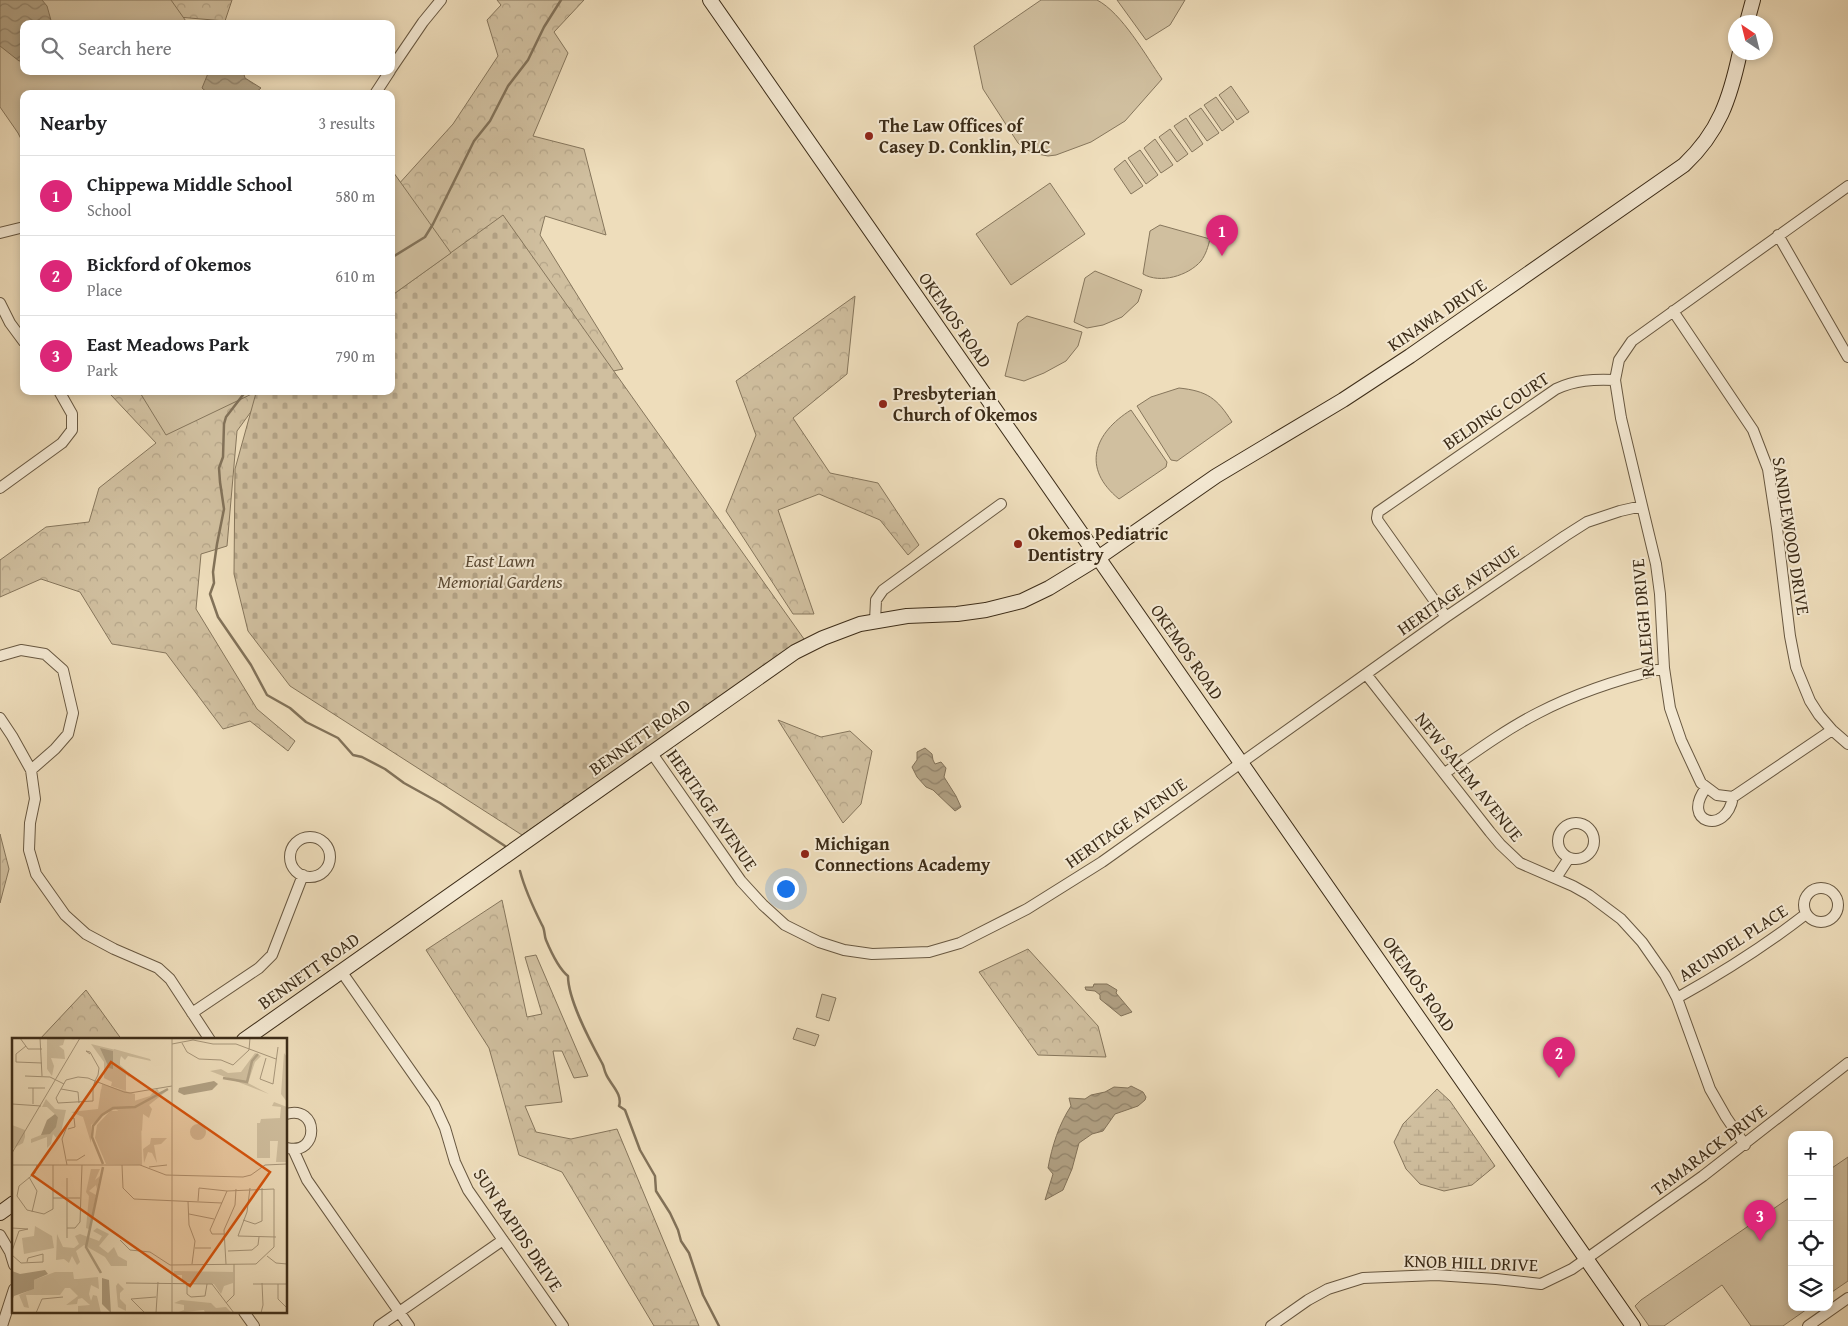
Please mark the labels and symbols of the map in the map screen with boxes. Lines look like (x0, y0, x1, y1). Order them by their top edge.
north arrow (1728, 15, 1773, 60)
place label: The Law Offices of Casey D. Conklin, PLC (879, 112, 1050, 160)
marker: The Law Offices of Casey D. Conklin, PLC (863, 130, 875, 142)
pin: 1 (1206, 215, 1238, 256)
street label: OKEMOS ROAD (912, 266, 999, 373)
street label: KINAWA DRIVE (1382, 271, 1492, 358)
street label: BELDING COURT (1437, 365, 1554, 456)
place label: Presbyterian Church of Okemos (893, 380, 1038, 428)
marker: Presbyterian Church of Okemos (877, 398, 889, 410)
street label: SANDLEWOOD DRIVE (1766, 455, 1817, 617)
place label: Okemos Pediatric Dentistry (1028, 520, 1168, 568)
street label: HERITAGE AVENUE (1391, 537, 1524, 642)
marker: Okemos Pediatric Dentistry (1012, 538, 1024, 550)
park label: East Lawn Memorial Gardens (437, 547, 563, 595)
street label: RALEIGH DRIVE (1624, 558, 1661, 678)
street label: OKEMOS ROAD (1144, 598, 1231, 705)
street label: BENNETT ROAD (583, 691, 696, 782)
street label: NEW SALEM AVENUE (1409, 706, 1530, 847)
street label: HERITAGE AVENUE (660, 743, 765, 876)
street label: HERITAGE AVENUE (1059, 770, 1192, 875)
place label: Michigan Connections Academy (815, 830, 991, 878)
marker: Michigan Connections Academy (799, 848, 811, 860)
your location (773, 876, 799, 902)
street label: ARUNDEL PLACE (1673, 897, 1793, 988)
street label: BENNETT ROAD (252, 925, 365, 1016)
street label: OKEMOS ROAD (1376, 930, 1463, 1037)
pin: 2 (1543, 1037, 1575, 1078)
inset map (12, 1038, 288, 1314)
street label: TAMARACK DRIVE (1645, 1097, 1772, 1202)
street label: SUN RAPIDS DRIVE (467, 1162, 570, 1297)
pin: 3 (1744, 1200, 1776, 1241)
street label: KNOB HILL DRIVE (1403, 1247, 1539, 1278)

